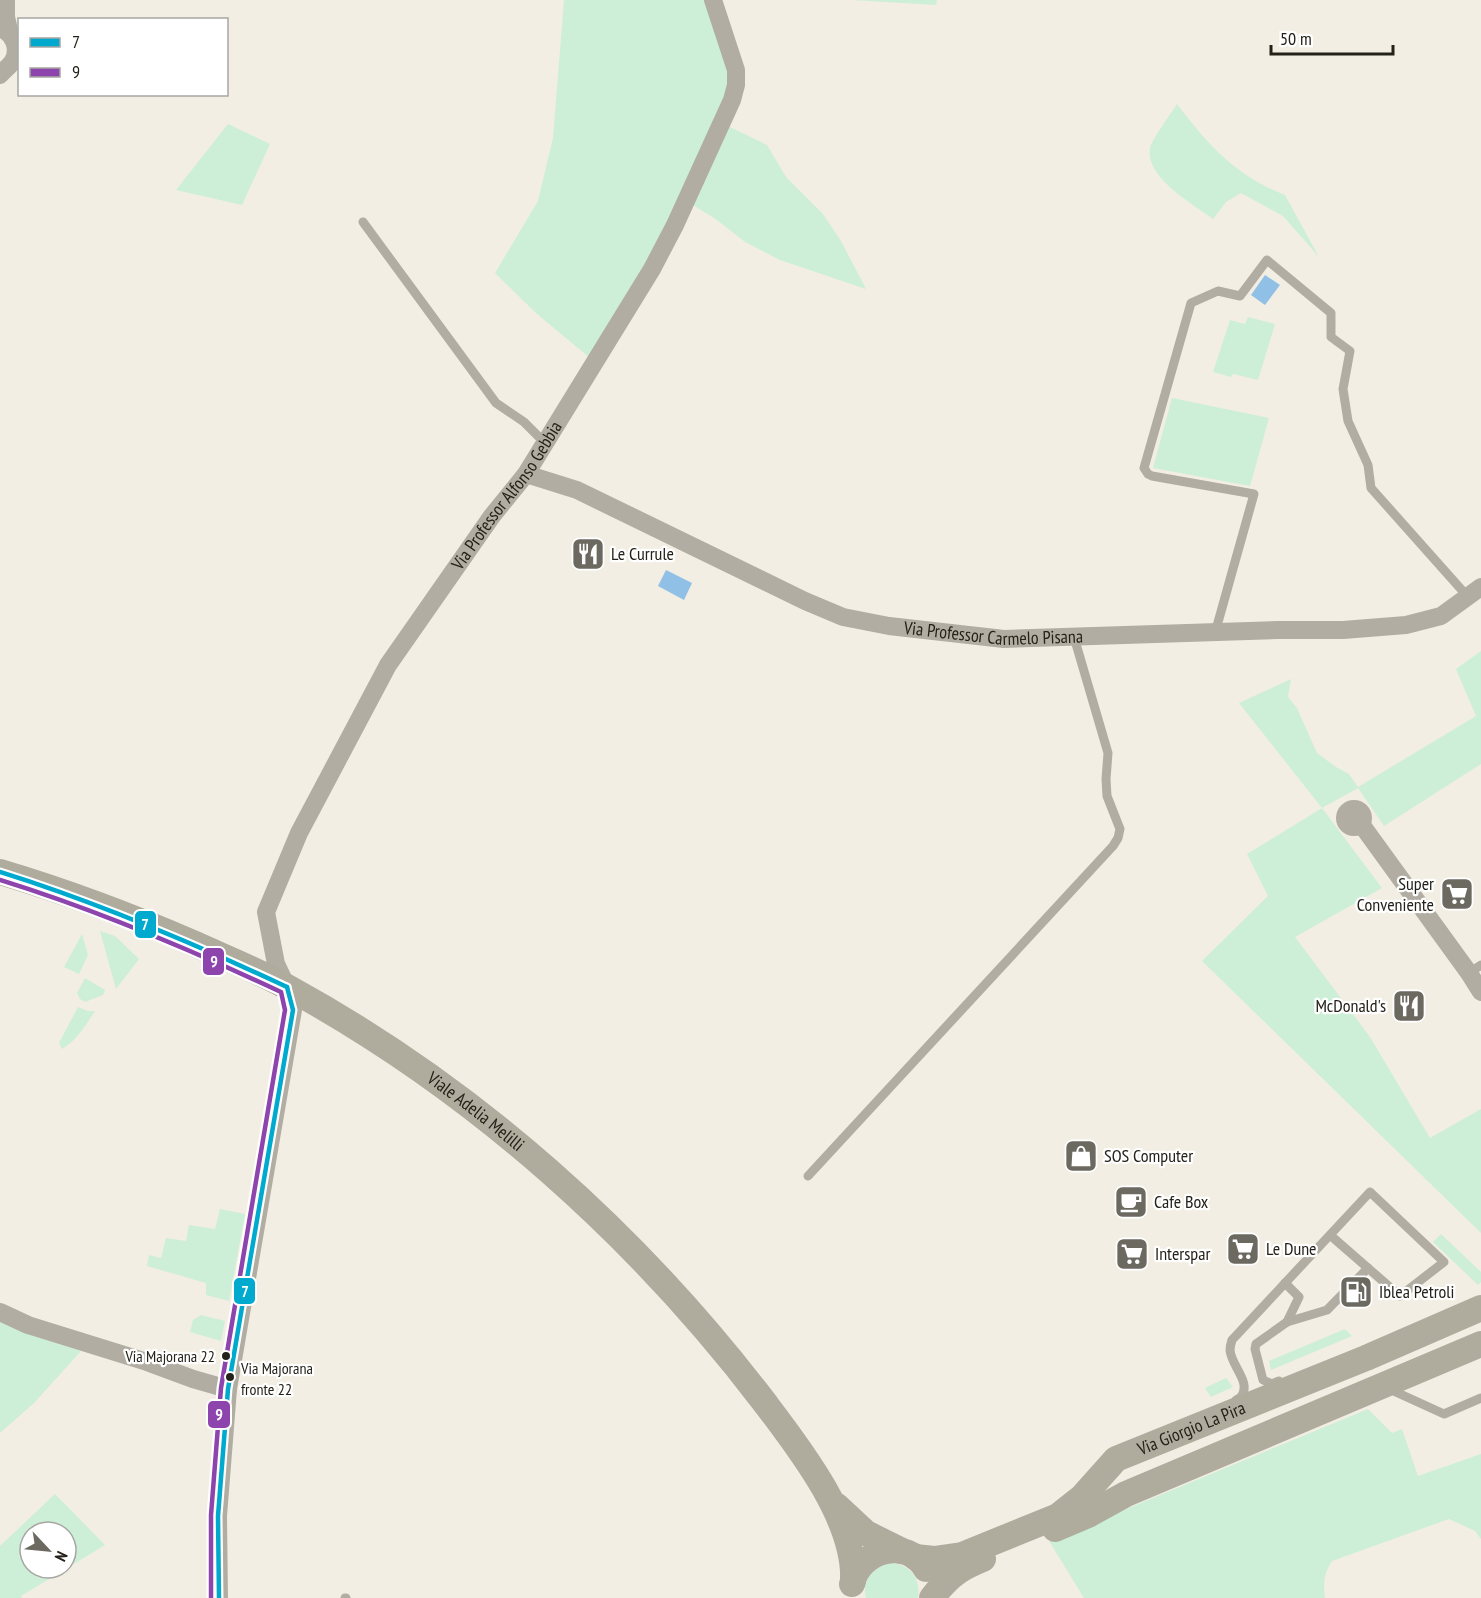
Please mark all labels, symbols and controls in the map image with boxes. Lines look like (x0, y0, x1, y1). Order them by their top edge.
legend (18, 18, 228, 96)
scale bar (1271, 18, 1392, 56)
text: 50 m (1280, 27, 1312, 50)
text: 7 (72, 30, 80, 53)
text: 9 (72, 60, 80, 83)
street label: Via Professor Alfonso Gebbia (445, 417, 567, 575)
restaurant icon: Le Currule (570, 536, 606, 572)
place label: Le Currule (611, 542, 674, 565)
street label: Via Professor Carmelo Pisana (902, 616, 1083, 650)
place label: Super Conveniente (1357, 872, 1434, 916)
supermarket icon: Super Conveniente (1439, 876, 1475, 912)
line badge: 7 (134, 910, 157, 939)
text: 7 (141, 914, 149, 934)
line badge: 9 (202, 947, 225, 976)
text: 9 (210, 951, 218, 971)
restaurant icon: McDonald's (1391, 988, 1427, 1024)
place label: McDonald's (1315, 994, 1386, 1017)
street label: Viale Adelia Melilli (422, 1066, 529, 1156)
shop icon: SOS Computer (1063, 1138, 1099, 1174)
place label: SOS Computer (1104, 1144, 1193, 1167)
cafe icon: Cafe Box (1113, 1184, 1149, 1220)
place label: Cafe Box (1154, 1190, 1209, 1213)
supermarket icon: Le Dune (1225, 1231, 1261, 1267)
supermarket icon: Interspar (1114, 1236, 1150, 1272)
place label: Le Dune (1266, 1237, 1317, 1260)
place label: Interspar (1155, 1242, 1210, 1265)
fuel station icon: Iblea Petroli (1338, 1274, 1374, 1310)
line badge: 7 (233, 1277, 256, 1305)
place label: Iblea Petroli (1379, 1280, 1454, 1303)
text: 7 (241, 1281, 249, 1301)
place label: Via Majorana 22 (124, 1346, 215, 1366)
marker: Via Majorana 22 (220, 1350, 232, 1362)
place label: Via Majorana fronte 22 (240, 1358, 313, 1399)
marker: Via Majorana fronte 22 (224, 1371, 236, 1383)
street label: Via Giorgio La Pira (1133, 1396, 1249, 1461)
line badge: 9 (207, 1400, 231, 1429)
text: 9 (215, 1404, 223, 1424)
north arrow (18, 1520, 78, 1580)
text: N (51, 1548, 72, 1565)

